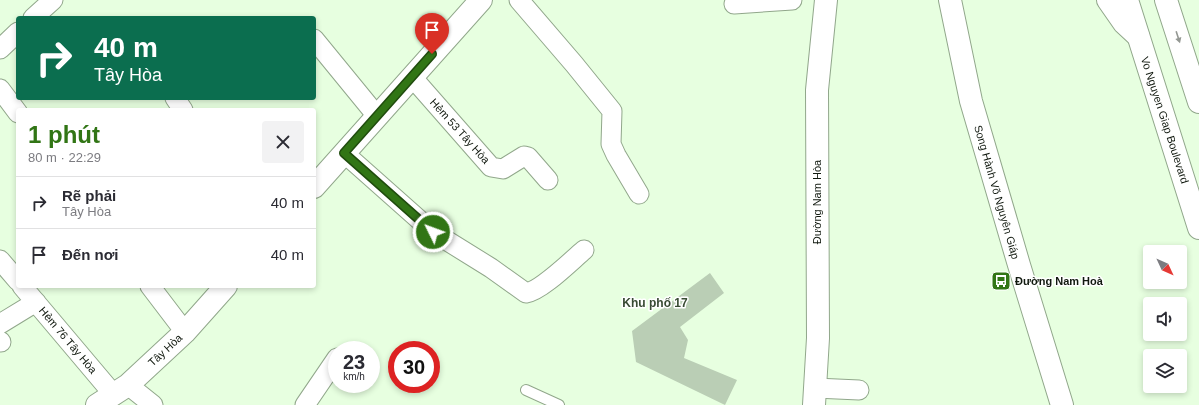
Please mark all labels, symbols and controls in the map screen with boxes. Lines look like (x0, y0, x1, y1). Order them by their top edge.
pin (415, 13, 449, 54)
icon: arrive (421, 19, 443, 41)
one-way arrow (1176, 31, 1182, 43)
icon: right (28, 32, 80, 84)
text: 40 m (94, 32, 158, 63)
street label: Vo Nguyen Giap Boulevard (1139, 55, 1191, 185)
text: Tây Hòa (94, 65, 162, 85)
street label: Hẻm 53 Tây Hòa (428, 96, 493, 166)
text: 1 phút (28, 121, 100, 148)
button: close (262, 121, 304, 163)
street label: Song Hành Võ Nguyên Giáp (972, 124, 1022, 260)
text: 80 m · 22:29 (28, 150, 101, 165)
street label: Đường Nam Hòa (811, 159, 823, 244)
text: Rẽ phải (62, 187, 116, 204)
icon: right (28, 192, 50, 214)
text: 40 m (271, 194, 304, 211)
text: Tây Hòa (62, 204, 111, 219)
position arrow (412, 211, 454, 253)
icon: arrive (28, 244, 50, 266)
north arrow (1143, 245, 1187, 289)
map controls (1143, 245, 1187, 393)
text: Đến nơi (62, 246, 119, 263)
text: 40 m (271, 246, 304, 263)
bus stop icon: Đường Nam Hoà (990, 270, 1012, 292)
place label: Đường Nam Hoà (1015, 275, 1104, 287)
district label: Khu phố 17 (622, 296, 688, 310)
button: sound (1143, 297, 1187, 341)
street label: Hẻm 76 Tây Hòa (37, 304, 100, 376)
street label: Tây Hòa (146, 331, 185, 369)
speed limit sign: 30 (388, 341, 440, 393)
button: layers (1143, 349, 1187, 393)
text: 23 (343, 351, 365, 373)
text: km/h (343, 371, 365, 382)

